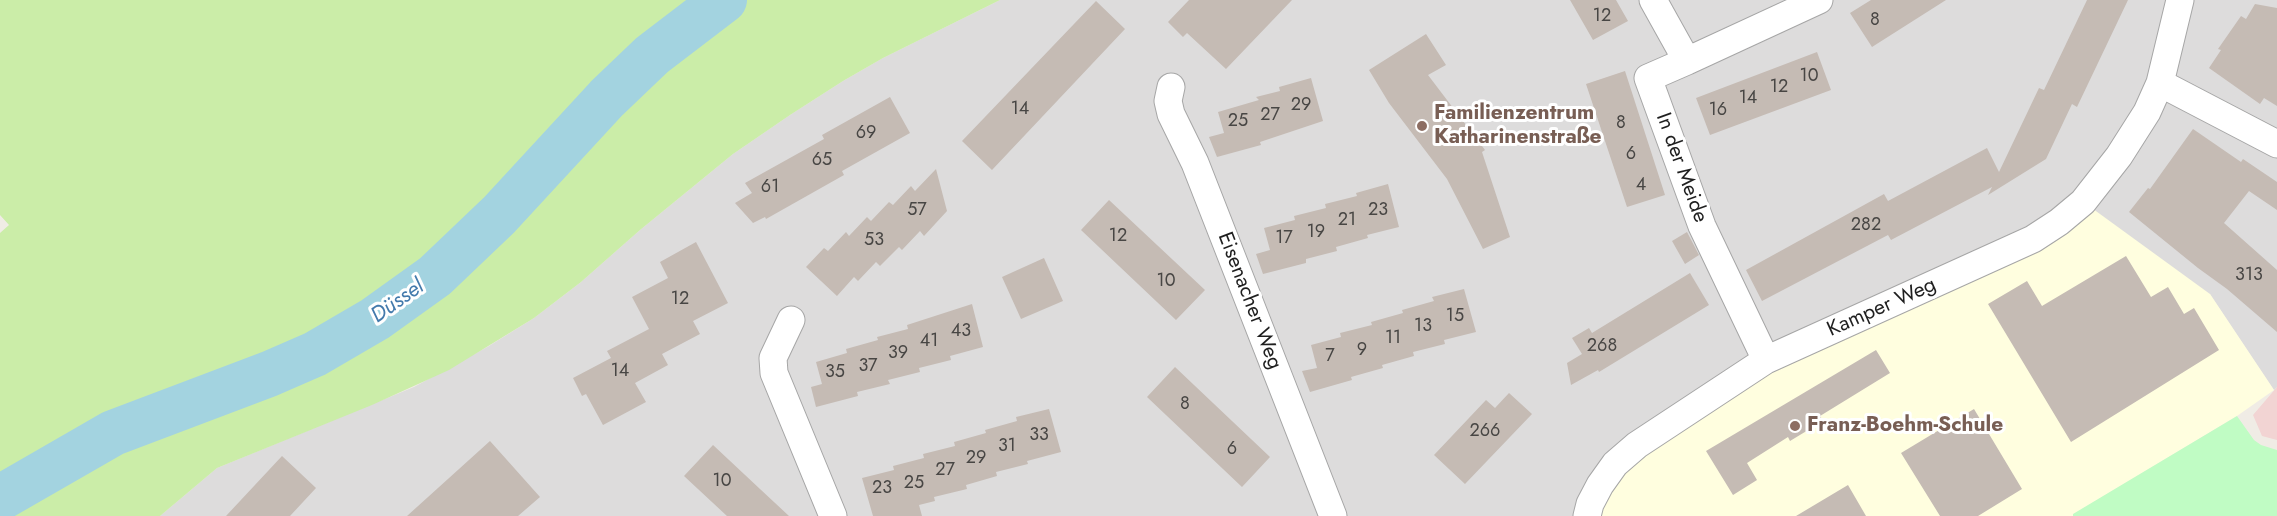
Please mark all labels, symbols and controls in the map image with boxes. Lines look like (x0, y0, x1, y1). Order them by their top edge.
house number: 12 (1593, 6, 1611, 28)
house number: 8 (1870, 10, 1880, 32)
house number: 10 (1800, 66, 1818, 88)
house number: 12 (1770, 77, 1788, 99)
house number: 14 (1739, 88, 1757, 110)
house number: 29 (1291, 95, 1311, 117)
house number: 14 (1011, 99, 1029, 121)
house number: 16 (1709, 100, 1727, 122)
place label: Familienzentrum Katharinenstraße (1434, 101, 1601, 151)
house number: 27 (1260, 105, 1280, 127)
street label: In der Meide (1650, 110, 1712, 226)
house number: 25 (1228, 111, 1248, 133)
house number: 8 (1616, 113, 1626, 135)
marker: Familienzentrum Katharinenstraße (1415, 119, 1429, 133)
house number: 69 (856, 123, 876, 145)
house number: 6 (1626, 144, 1636, 166)
house number: 65 (812, 150, 832, 172)
house number: 4 (1636, 175, 1646, 197)
house number: 61 (761, 177, 779, 199)
house number: 57 (907, 200, 927, 222)
house number: 23 (1368, 200, 1388, 222)
house number: 21 (1338, 210, 1356, 232)
house number: 282 (1851, 215, 1881, 237)
house number: 19 (1307, 222, 1325, 244)
house number: 12 (1109, 226, 1127, 248)
house number: 17 (1275, 228, 1293, 250)
street label: Eisenacher Weg (1211, 229, 1287, 373)
house number: 53 (864, 230, 884, 252)
house number: 313 (2235, 265, 2263, 287)
house number: 10 (1157, 271, 1175, 293)
street label: Kamper Weg (1824, 273, 1940, 343)
water label: Düssel (366, 274, 430, 330)
house number: 12 (671, 289, 689, 311)
house number: 15 (1446, 306, 1464, 328)
house number: 13 (1414, 316, 1432, 338)
house number: 43 (951, 321, 971, 343)
house number: 11 (1385, 328, 1401, 350)
house number: 41 (920, 331, 938, 353)
house number: 268 (1587, 336, 1617, 358)
house number: 9 (1357, 340, 1367, 362)
house number: 39 (888, 343, 908, 365)
house number: 7 (1325, 346, 1335, 368)
house number: 37 (858, 356, 878, 378)
house number: 14 (611, 361, 629, 383)
house number: 35 (825, 362, 845, 384)
house number: 8 (1180, 394, 1190, 416)
place label: Franz-Boehm-Schule (1807, 413, 2003, 439)
marker: Franz-Boehm-Schule (1788, 419, 1802, 433)
house number: 266 (1470, 421, 1500, 443)
house number: 33 (1029, 425, 1049, 447)
house number: 31 (998, 436, 1016, 458)
house number: 6 (1227, 439, 1237, 461)
house number: 29 (966, 448, 986, 470)
house number: 27 (935, 460, 955, 482)
house number: 10 (713, 471, 731, 493)
house number: 25 (904, 473, 924, 495)
house number: 23 (872, 478, 892, 500)

